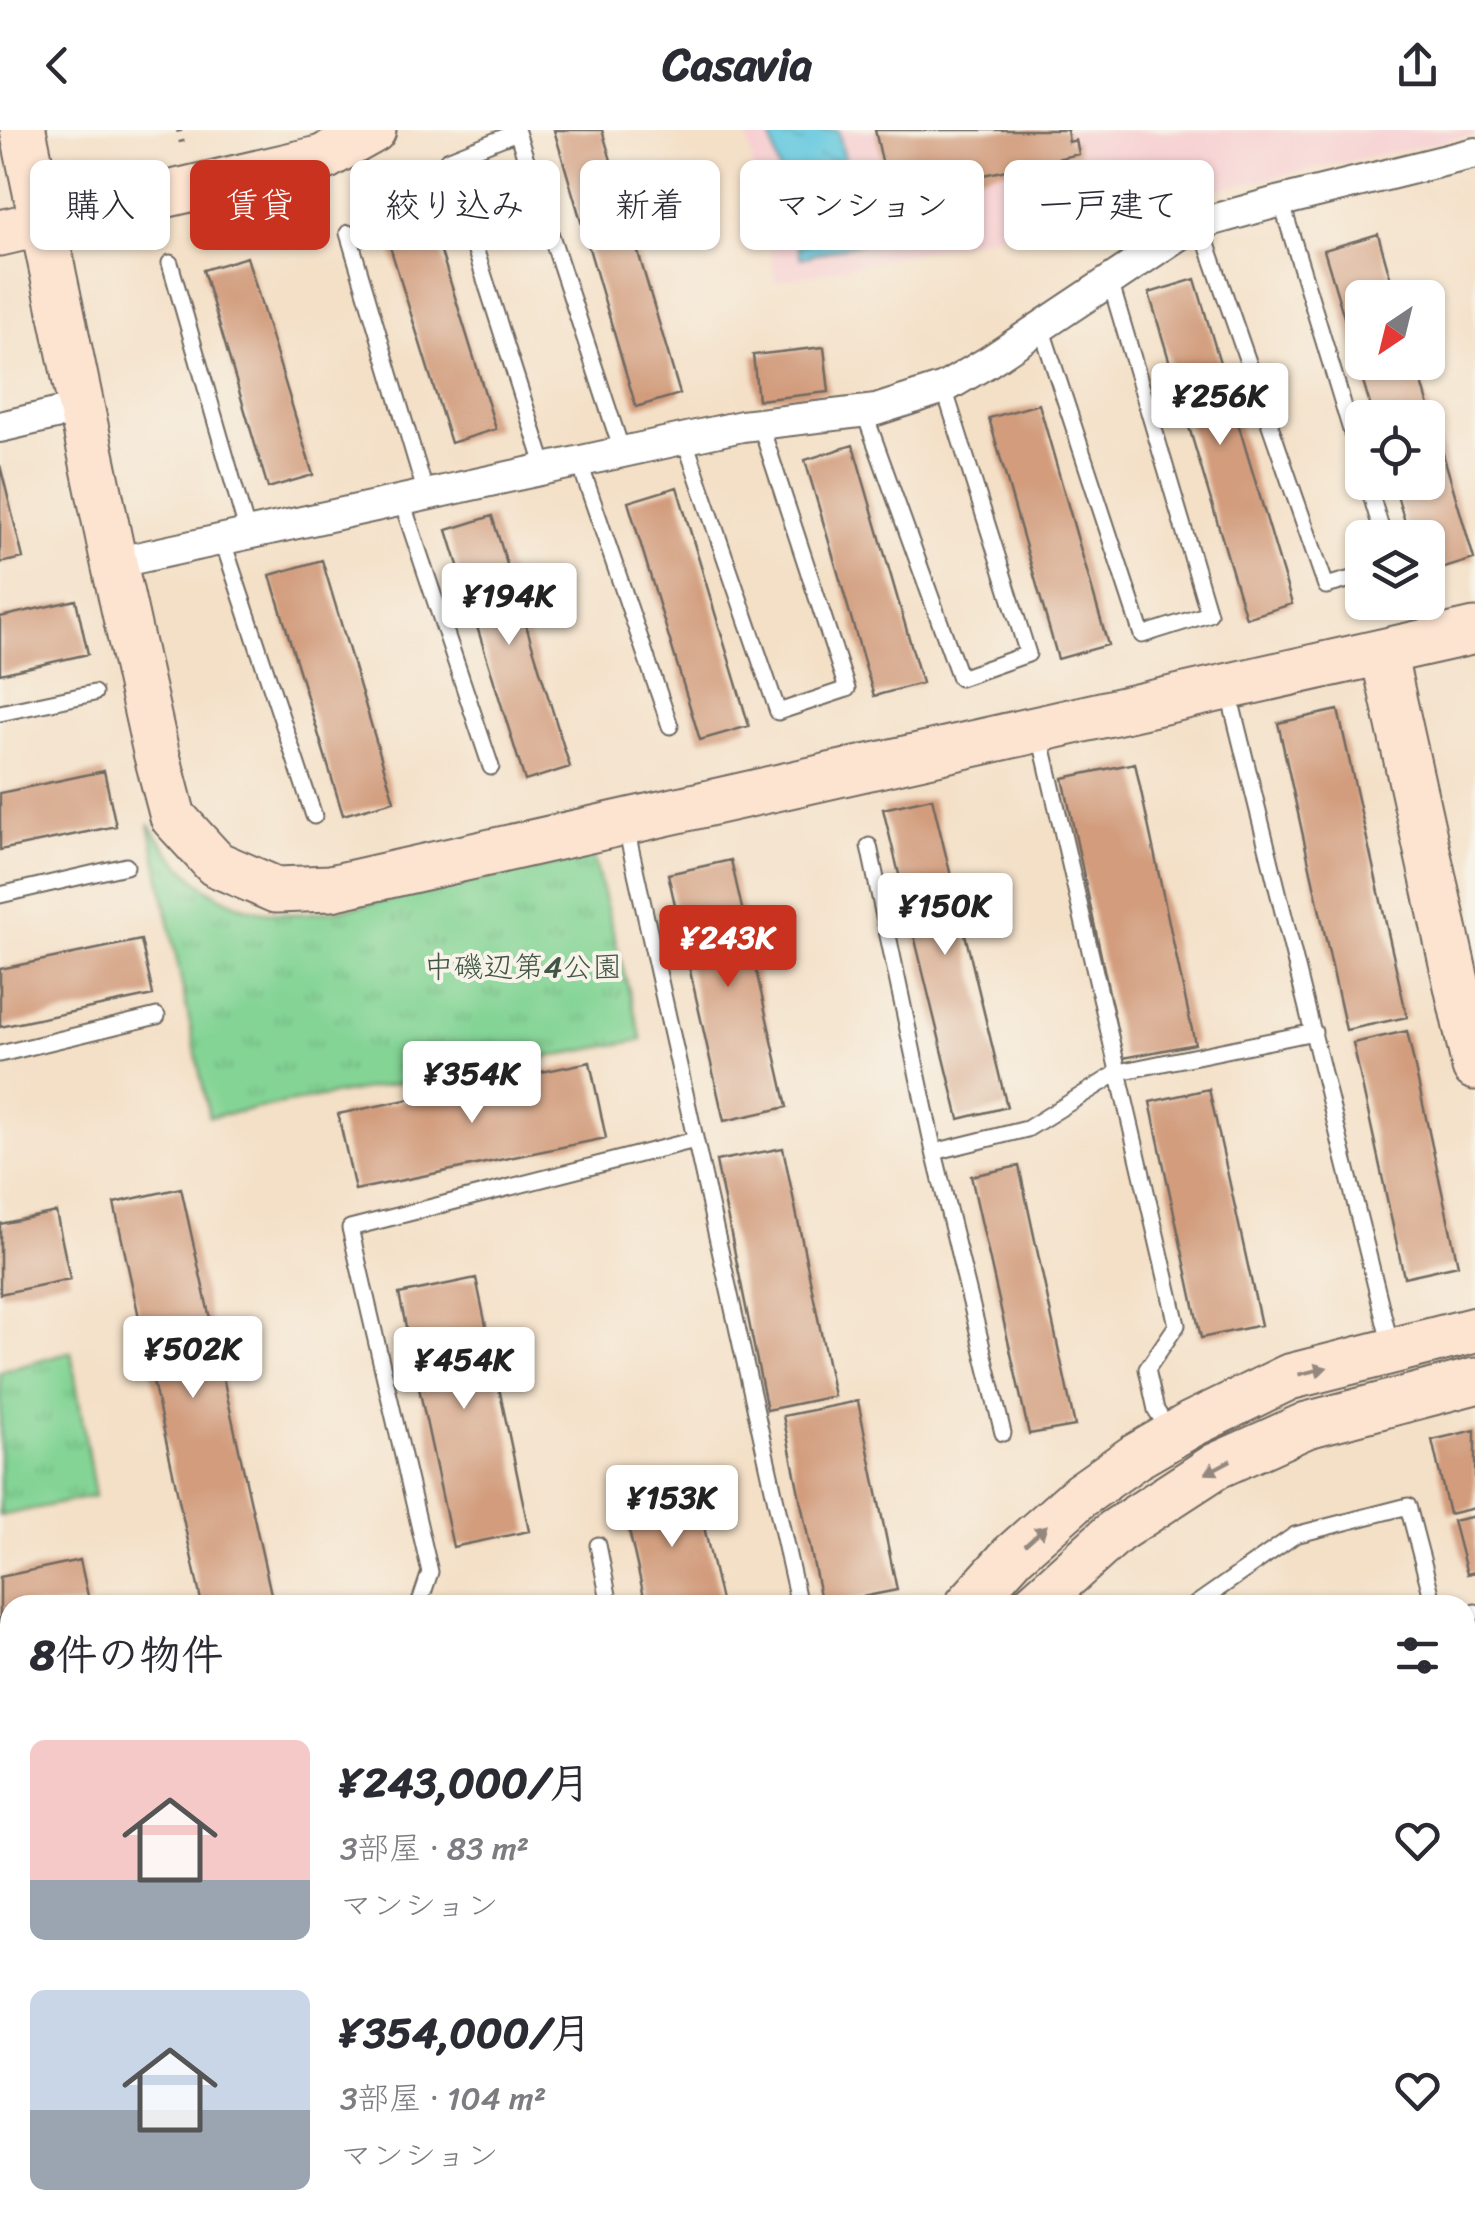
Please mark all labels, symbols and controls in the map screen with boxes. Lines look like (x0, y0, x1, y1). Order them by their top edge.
text: Casavia (663, 25, 812, 105)
icon: back (30, 38, 85, 93)
icon: share (1390, 38, 1445, 93)
chip: 購入 (30, 160, 170, 250)
chip: 賃貸 (190, 160, 330, 250)
chip: 絞り込み (350, 160, 560, 250)
chip: 新着 (580, 160, 720, 250)
chip: マンション (740, 160, 984, 250)
chip: 一戸建て (1004, 160, 1214, 250)
north arrow (1345, 280, 1445, 380)
map controls (1345, 280, 1445, 620)
pin: ¥256K (1150, 363, 1290, 448)
text: ¥256K (1173, 367, 1267, 424)
button: locate (1345, 400, 1445, 500)
button: layers (1345, 520, 1445, 620)
pin: ¥194K (439, 563, 579, 648)
text: ¥194K (464, 567, 554, 624)
pin: ¥150K (875, 873, 1015, 958)
text: ¥150K (900, 877, 990, 934)
pin: ¥243K (658, 905, 798, 990)
text: ¥243K (681, 909, 775, 966)
park label: 中磯辺第4公園 (424, 940, 622, 994)
pin: ¥354K (402, 1041, 542, 1126)
text: ¥354K (425, 1045, 519, 1102)
pin: ¥502K (123, 1316, 263, 1401)
text: ¥502K (145, 1320, 241, 1377)
pin: ¥454K (394, 1327, 534, 1412)
text: ¥454K (416, 1331, 512, 1388)
one-way arrow (1298, 1362, 1329, 1378)
one-way arrow (1203, 1458, 1232, 1475)
pin: ¥153K (602, 1465, 742, 1550)
text: ¥153K (628, 1469, 716, 1526)
one-way arrow (1024, 1524, 1048, 1547)
text: 8件の物件 (30, 1618, 223, 1692)
icon: filters (1390, 1628, 1445, 1683)
text: ¥243,000/月 (340, 1746, 591, 1820)
icon: home (110, 1780, 230, 1900)
icon: heart (1390, 1813, 1445, 1868)
text: 3部屋 · 83 m² (340, 1820, 529, 1877)
text: マンション (340, 1877, 499, 1934)
text: ¥354,000/月 (340, 1996, 592, 2070)
icon: home (110, 2030, 230, 2150)
icon: heart (1390, 2063, 1445, 2118)
text: 3部屋 · 104 m² (340, 2070, 546, 2127)
text: マンション (340, 2127, 499, 2184)

